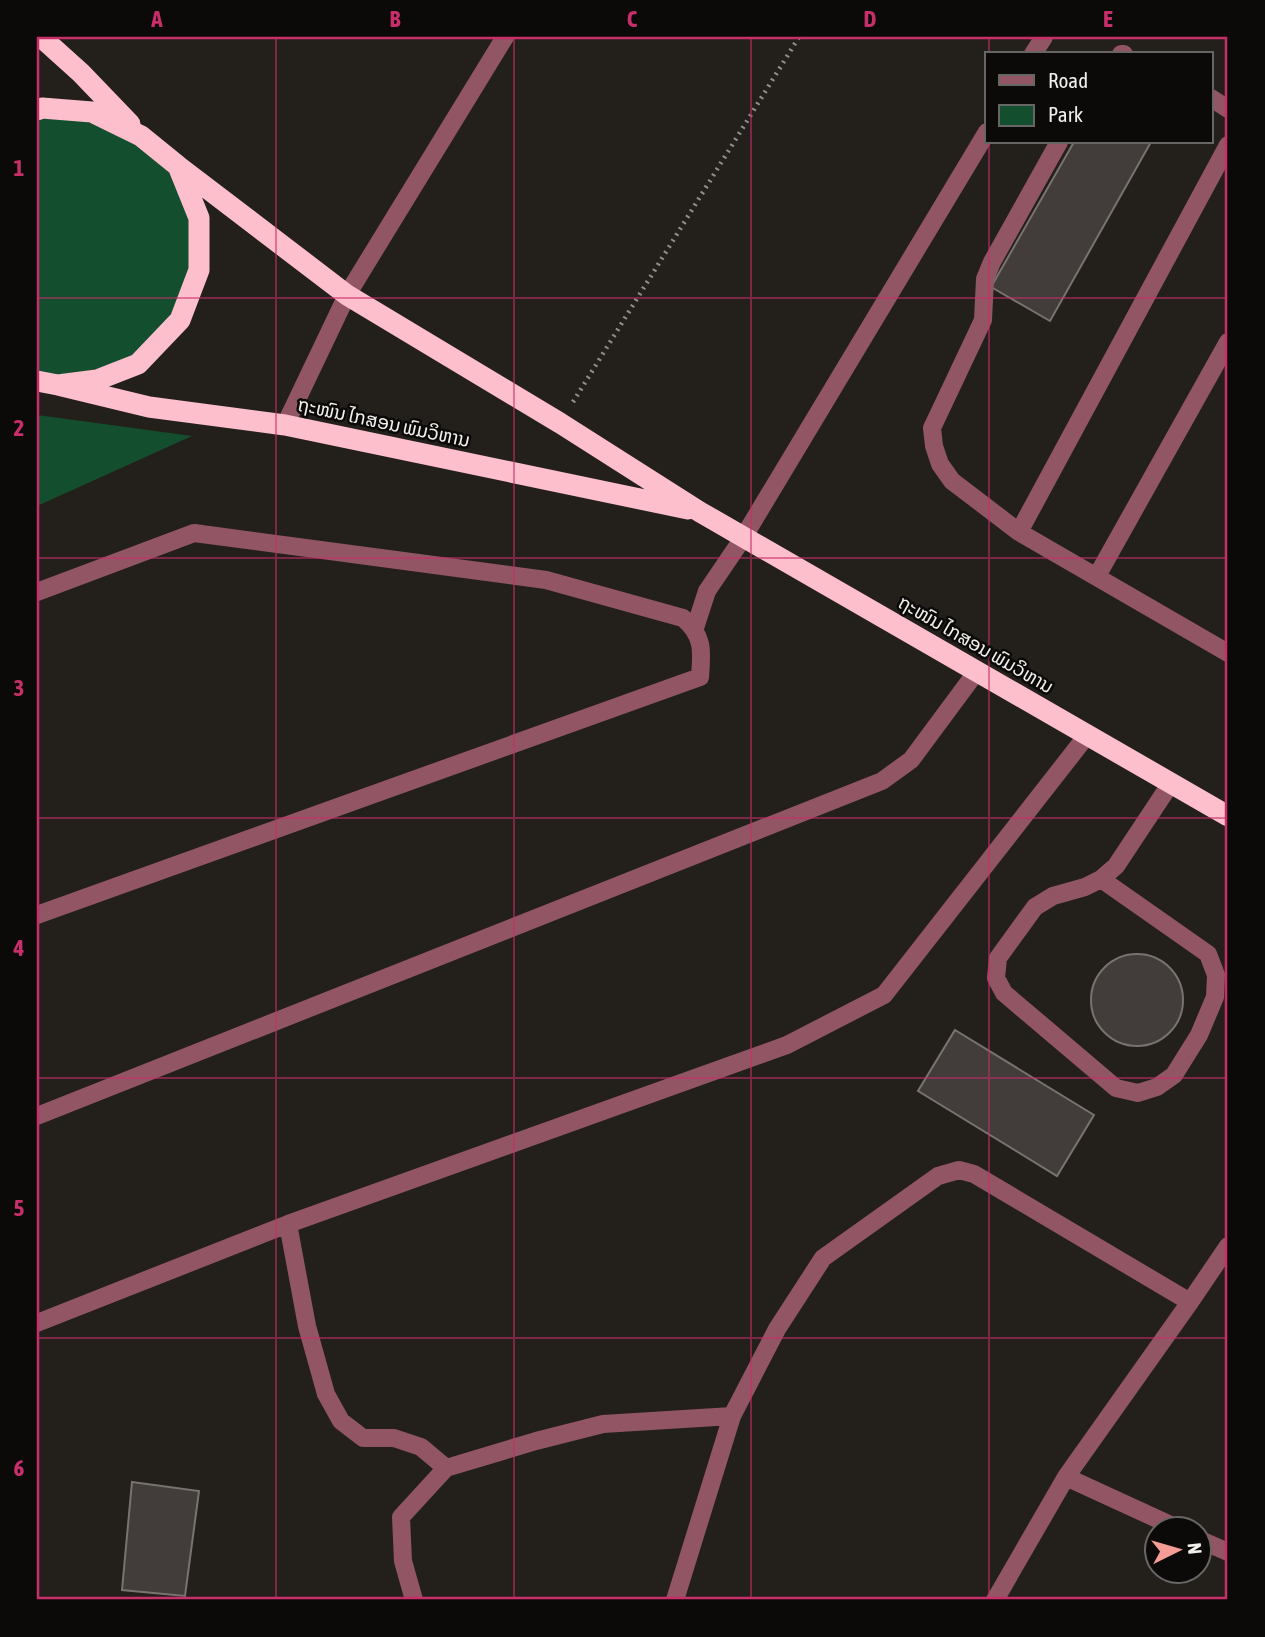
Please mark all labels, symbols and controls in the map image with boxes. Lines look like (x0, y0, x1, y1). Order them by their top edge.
text: A (150, 6, 163, 32)
text: B (390, 6, 401, 32)
text: C (627, 6, 638, 32)
text: D (864, 6, 877, 32)
text: E (1103, 6, 1113, 32)
legend (985, 52, 1212, 144)
text: Road (1048, 68, 1088, 92)
text: Park (1048, 102, 1083, 126)
text: 1 (14, 155, 25, 181)
street label: ຖະໜົນ ໄກສອນ ພົມວິຫານ (296, 393, 472, 451)
text: 2 (14, 415, 24, 441)
street label: ຖະໜົນ ໄກສອນ ພົມວິຫານ (894, 591, 1058, 697)
text: 3 (14, 675, 24, 701)
text: 4 (13, 935, 25, 961)
text: 5 (14, 1195, 25, 1221)
text: 6 (14, 1455, 25, 1481)
north arrow (1142, 1514, 1212, 1584)
text: N (1183, 1542, 1206, 1555)

